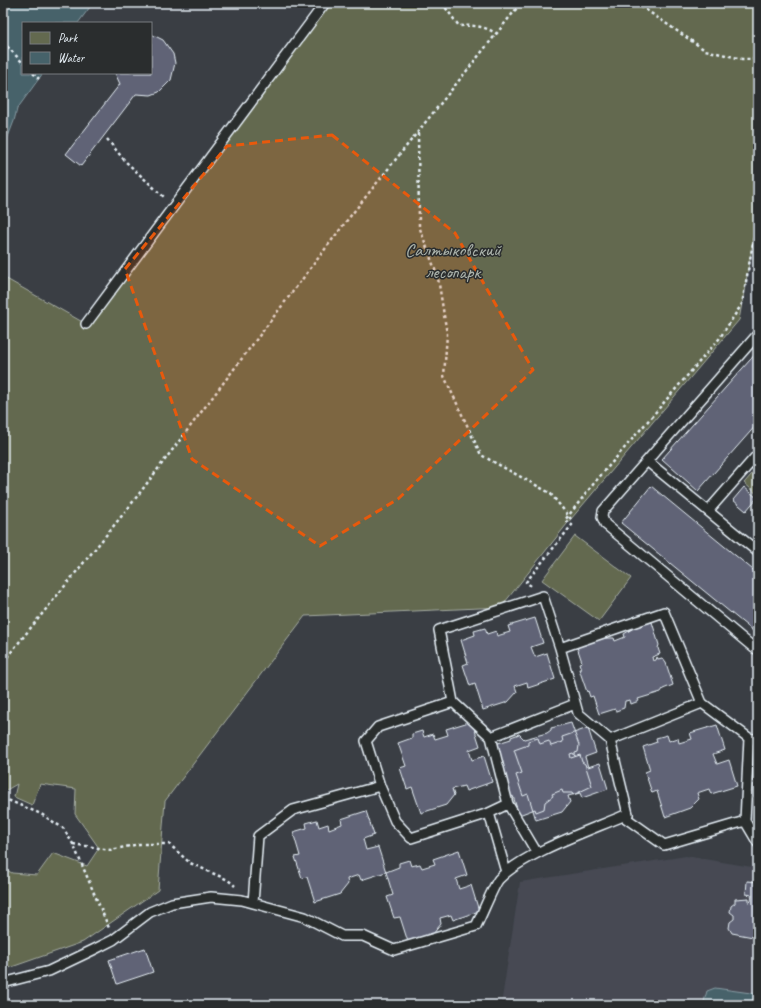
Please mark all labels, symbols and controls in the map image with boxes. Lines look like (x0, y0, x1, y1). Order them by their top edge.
legend (22, 22, 152, 74)
text: Park (58, 30, 79, 46)
text: Water (58, 50, 86, 66)
park label: Салтыковский лесопарк (405, 238, 502, 284)

